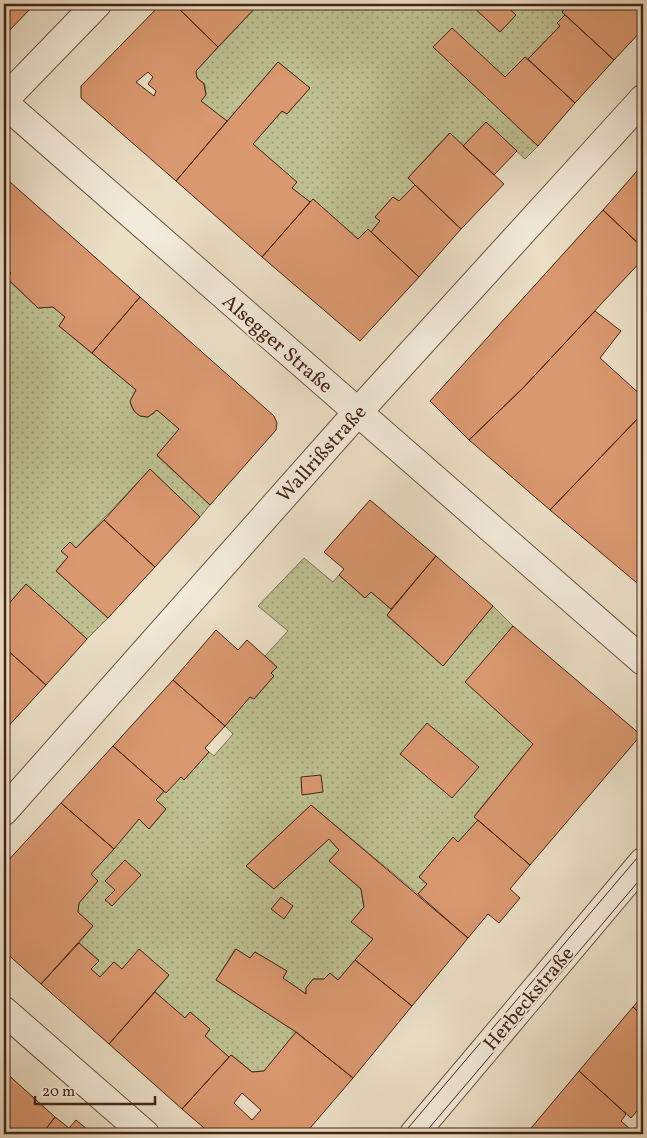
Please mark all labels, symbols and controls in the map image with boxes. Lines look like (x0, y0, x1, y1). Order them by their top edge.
street label: Alsegger Straße (215, 289, 338, 400)
street label: Wallrißstraße (271, 400, 374, 509)
street label: Herbeckstraße (478, 941, 581, 1057)
scale bar (35, 1073, 155, 1105)
text: 20 m (42, 1082, 75, 1103)

